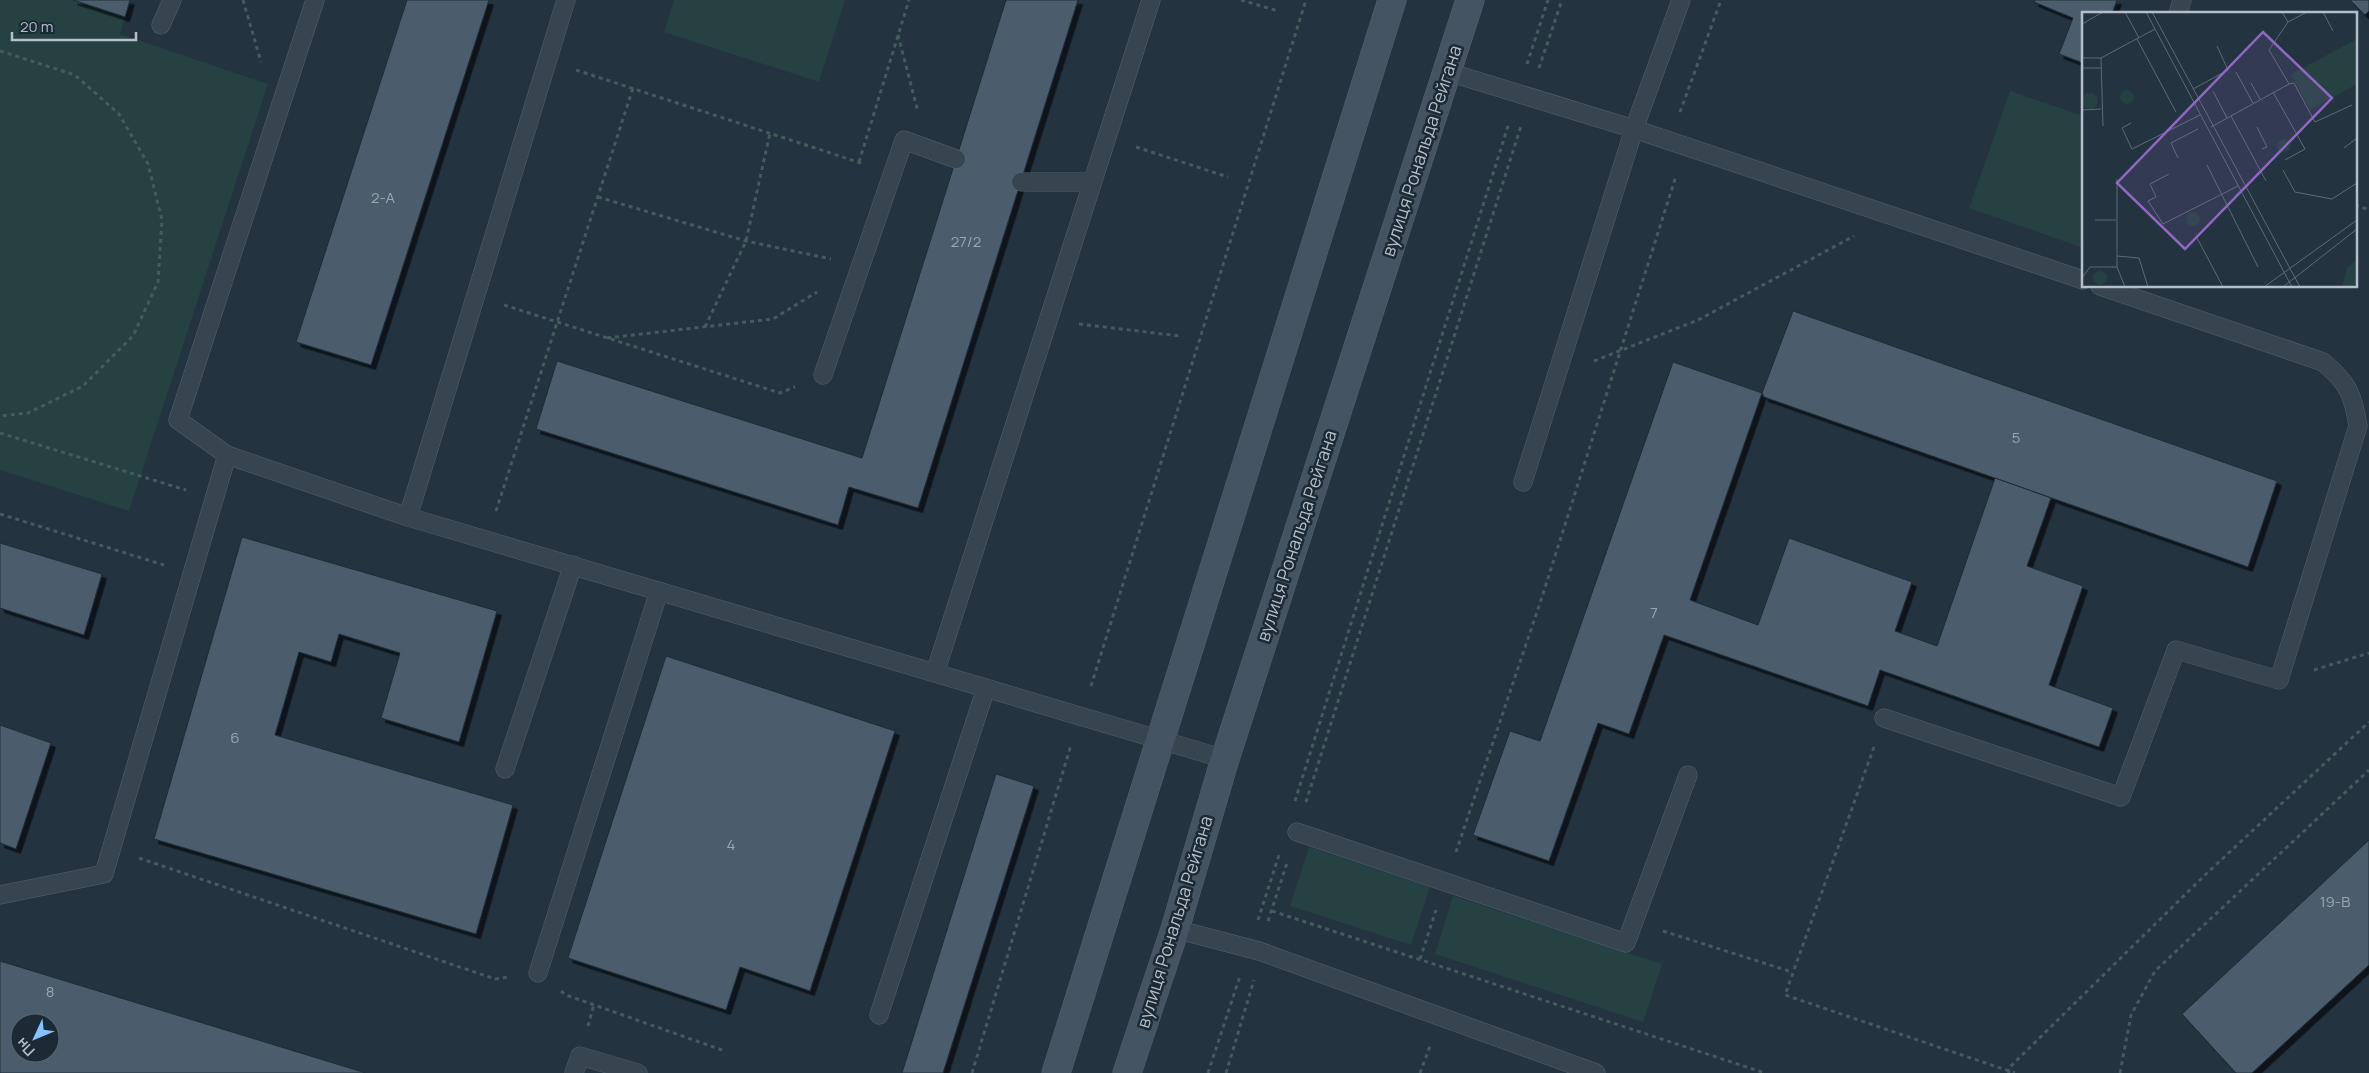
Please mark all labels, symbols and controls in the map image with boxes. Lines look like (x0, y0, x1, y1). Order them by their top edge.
scale bar (12, 10, 136, 42)
inset map (2082, 12, 2356, 288)
text: 20 m (20, 16, 53, 37)
street label: вулиця Рональда Рейгана (1376, 42, 1467, 259)
house number: 2-А (371, 187, 396, 208)
house number: 27/2 (951, 231, 981, 252)
street label: вулиця Рональда Рейгана (1251, 427, 1342, 644)
house number: 5 (2012, 427, 2020, 448)
house number: 7 (1650, 602, 1658, 623)
house number: 6 (230, 727, 240, 748)
street label: вулиця Рональда Рейгана (1130, 813, 1218, 1031)
house number: 4 (727, 834, 736, 855)
house number: 19-В (2320, 891, 2350, 912)
house number: 8 (46, 981, 54, 1002)
north arrow (10, 1013, 60, 1063)
text: Пн (12, 1034, 39, 1061)

